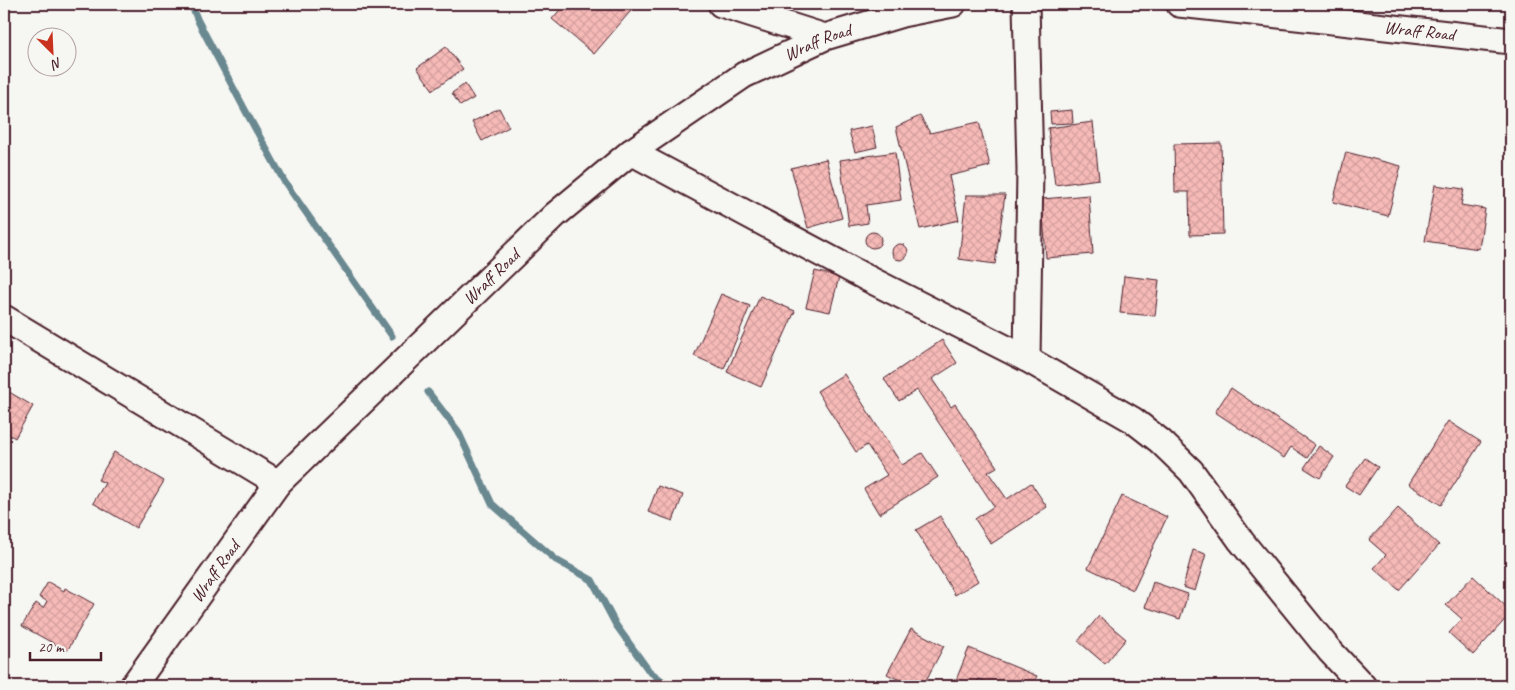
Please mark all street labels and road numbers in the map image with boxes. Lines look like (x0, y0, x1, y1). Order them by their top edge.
street label: Wraff Road (1383, 16, 1459, 46)
street label: Wraff Road (780, 18, 856, 66)
street label: Wraff Road (458, 242, 526, 309)
street label: Wraff Road (186, 534, 246, 606)

